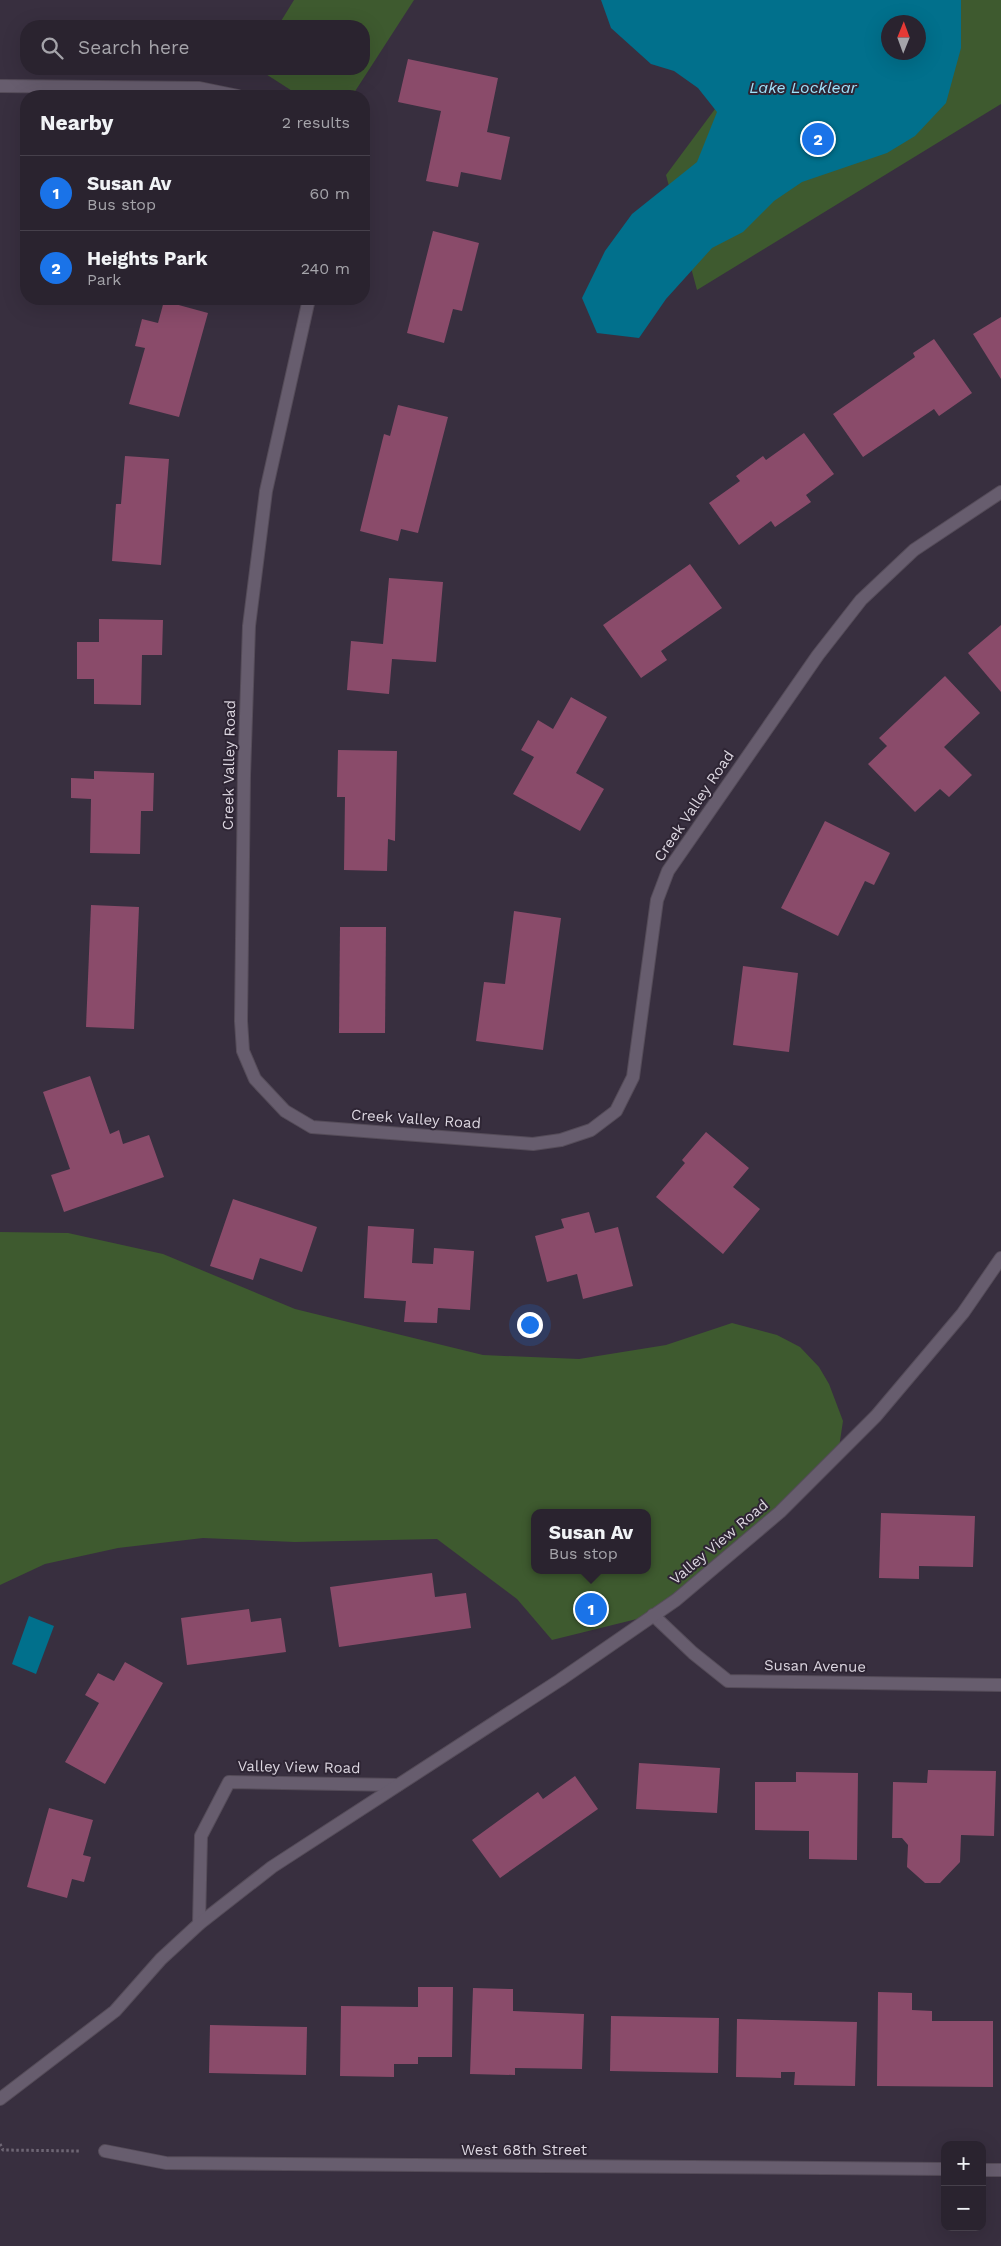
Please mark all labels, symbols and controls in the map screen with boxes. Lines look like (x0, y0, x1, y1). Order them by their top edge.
north arrow (881, 15, 926, 60)
search box (20, 20, 370, 75)
icon: search (38, 34, 66, 62)
text: Search here (78, 36, 189, 59)
water label: Lake Locklear (749, 78, 858, 97)
text: Nearby (40, 110, 113, 135)
text: 2 results (282, 113, 350, 132)
pin: 2 (802, 120, 834, 158)
text: Susan Av (87, 172, 172, 195)
text: 1 (53, 184, 59, 203)
text: 60 m (310, 184, 350, 203)
text: Bus stop (87, 195, 156, 214)
text: Heights Park (87, 247, 207, 270)
text: 2 (51, 259, 61, 278)
text: 240 m (301, 259, 350, 278)
text: Park (87, 270, 121, 289)
street label: Creek Valley Road (219, 700, 239, 830)
street label: Creek Valley Road (650, 747, 738, 865)
street label: Creek Valley Road (350, 1105, 482, 1133)
your location (517, 1312, 543, 1338)
street label: Valley View Road (666, 1496, 772, 1588)
popup (531, 1509, 651, 1574)
text: Susan Av (549, 1521, 633, 1544)
text: Bus stop (549, 1544, 618, 1563)
pin: 1 (575, 1590, 607, 1628)
street label: Susan Avenue (764, 1656, 866, 1676)
street label: Valley View Road (237, 1757, 361, 1777)
street label: West 68th Street (461, 2141, 588, 2159)
map controls (941, 2141, 986, 2231)
button: + (941, 2141, 986, 2186)
button: − (941, 2186, 986, 2231)

